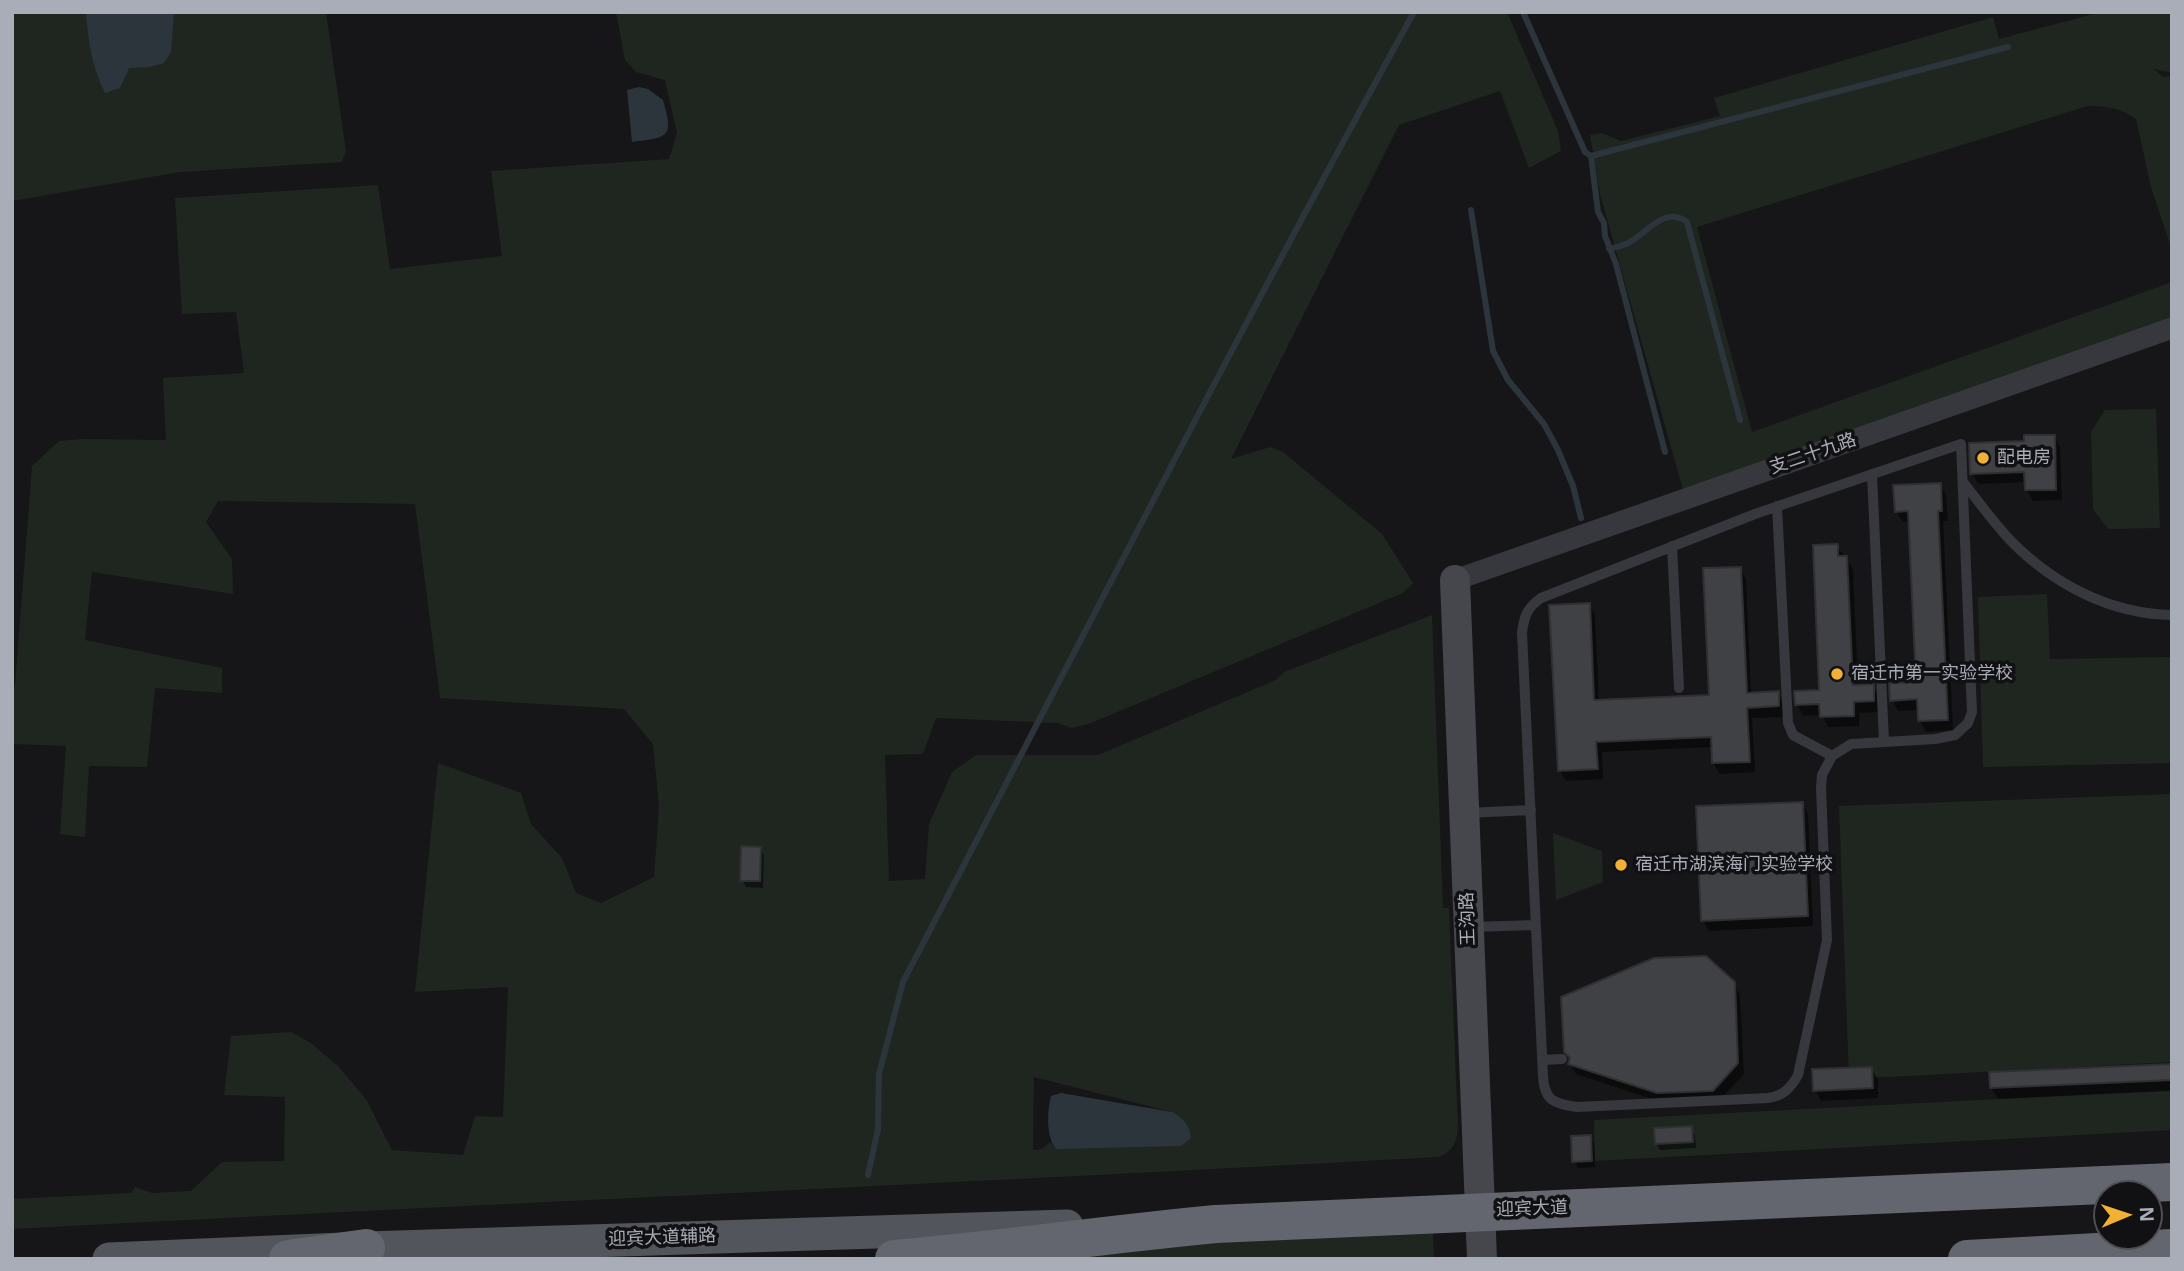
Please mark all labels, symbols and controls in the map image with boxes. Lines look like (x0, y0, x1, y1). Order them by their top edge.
street label: 支二十九路 (1767, 429, 1859, 479)
place label: 配电房 (1997, 447, 2051, 469)
marker: 配电房 (1975, 450, 1991, 466)
place label: 宿迁市第一实验学校 (1851, 663, 2013, 685)
marker: 宿迁市第一实验学校 (1829, 666, 1845, 682)
place label: 宿迁市湖滨海门实验学校 (1635, 854, 1833, 876)
marker: 宿迁市湖滨海门实验学校 (1613, 857, 1629, 873)
street label: 王沟路 (1456, 892, 1480, 946)
north arrow (2093, 1180, 2163, 1250)
street label: 迎宾大道 (1496, 1197, 1568, 1221)
text: N (2134, 1206, 2160, 1223)
street label: 迎宾大道辅路 (608, 1225, 716, 1251)

